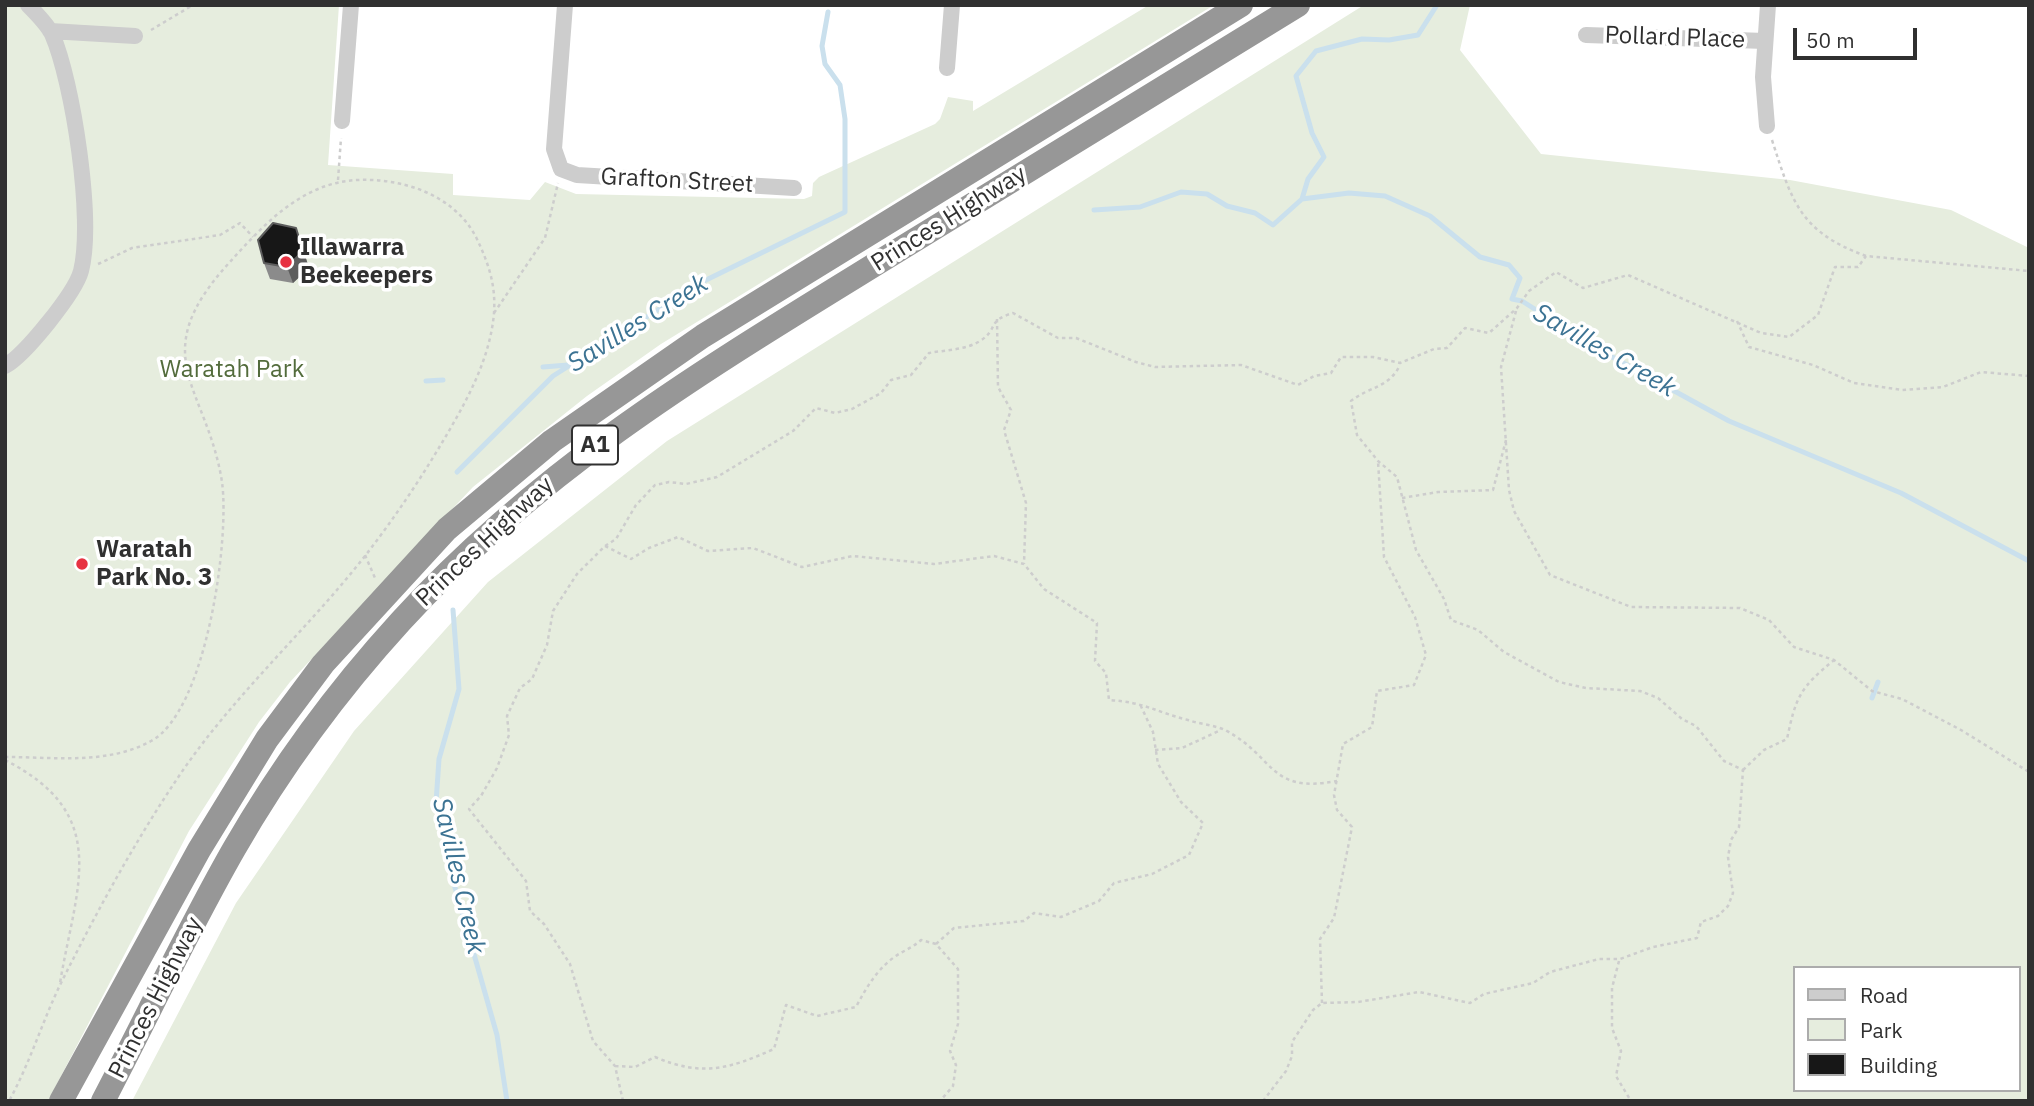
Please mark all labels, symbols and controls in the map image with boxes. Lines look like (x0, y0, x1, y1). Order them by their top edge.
scale bar (1796, 14, 1920, 58)
street label: Pollard Place (1604, 21, 1746, 55)
text: 50 m (1806, 26, 1855, 54)
street label: Princes Highway (866, 160, 1032, 278)
street label: Grafton Street (600, 163, 754, 199)
place label: Illawarra Beekeepers (300, 234, 433, 290)
marker: Illawarra Beekeepers (278, 254, 294, 270)
water label: Savilles Creek (562, 268, 714, 380)
water label: Savilles Creek (1527, 298, 1681, 404)
park label: Waratah Park (160, 356, 304, 384)
road number: A1 (572, 426, 618, 464)
street label: Princes Highway (410, 471, 560, 613)
place label: Waratah Park No. 3 (96, 536, 212, 592)
marker: Waratah Park No. 3 (74, 556, 90, 572)
water label: Savilles Creek (425, 795, 491, 957)
street label: Princes Highway (103, 913, 209, 1083)
legend (1792, 966, 2020, 1092)
text: Road (1860, 981, 1908, 1009)
text: Park (1860, 1016, 1903, 1044)
text: Building (1860, 1051, 1937, 1079)

